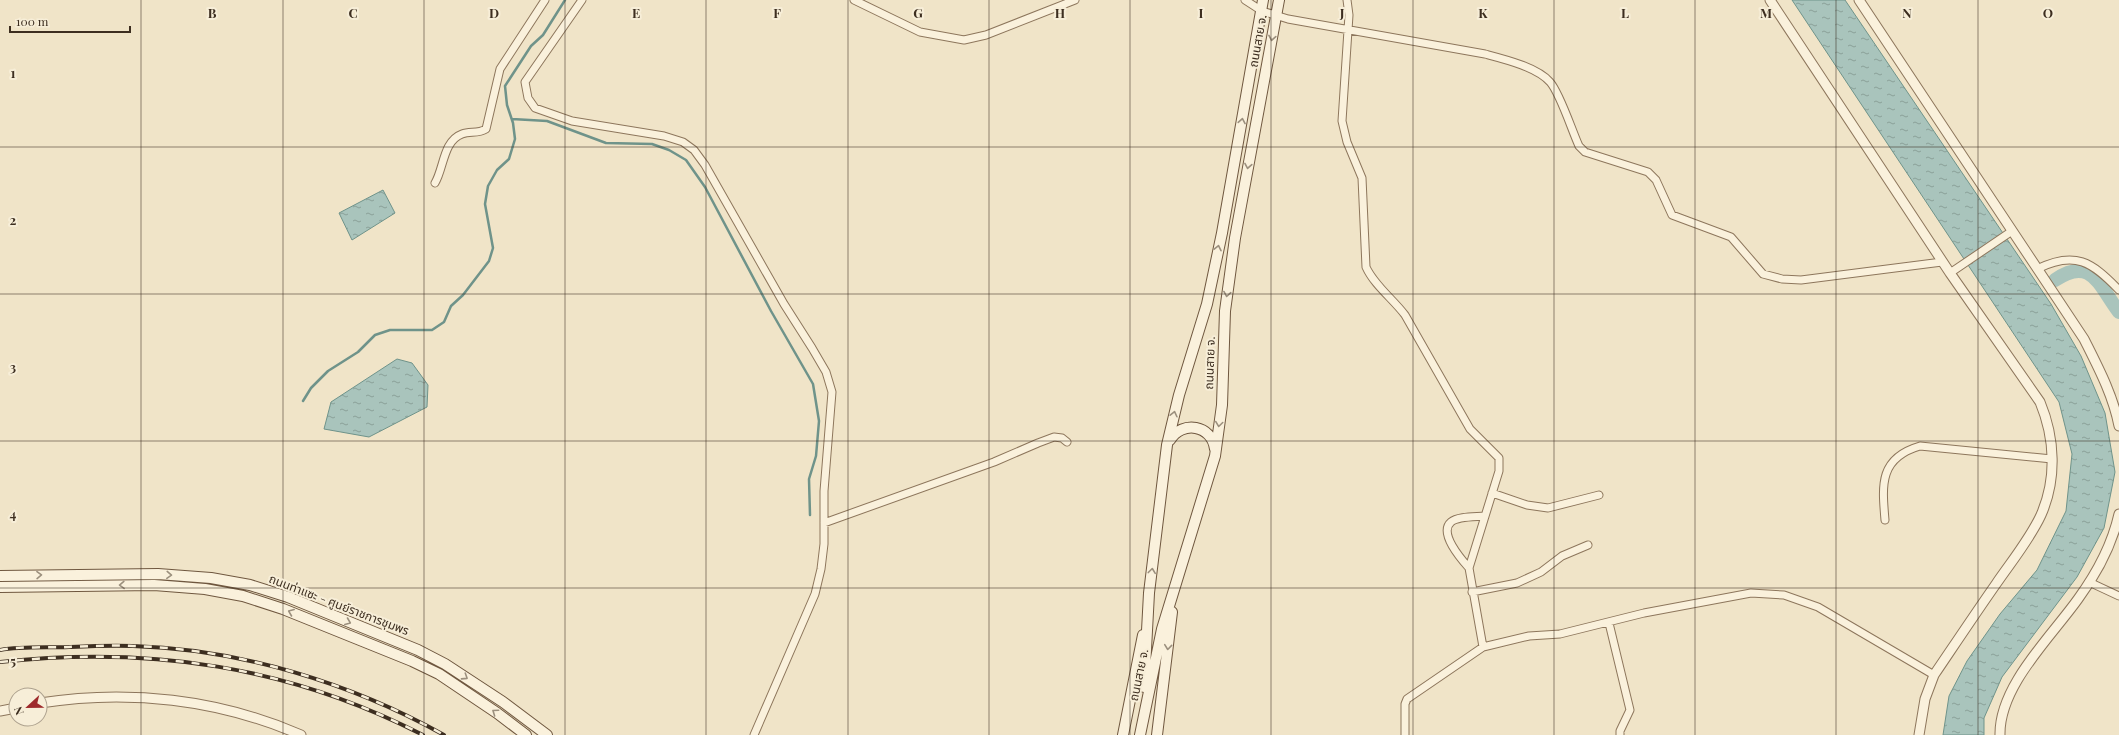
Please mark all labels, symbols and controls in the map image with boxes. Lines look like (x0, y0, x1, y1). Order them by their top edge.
text: B (208, 4, 217, 21)
text: C (348, 4, 358, 21)
text: D (489, 4, 499, 21)
text: E (632, 4, 640, 21)
text: F (773, 4, 781, 21)
text: G (913, 4, 923, 21)
text: H (1055, 4, 1065, 21)
text: I (1199, 4, 1204, 21)
text: J (1339, 4, 1345, 21)
text: K (1478, 4, 1488, 21)
text: L (1621, 4, 1629, 21)
text: M (1760, 4, 1772, 21)
text: N (1902, 4, 1912, 21)
text: O (2043, 4, 2053, 21)
scale bar (10, 8, 130, 34)
text: 100 m (16, 13, 49, 29)
street label: ถนนสาย จ. (1245, 13, 1270, 68)
one-way arrow (1268, 35, 1277, 42)
text: 1 (11, 64, 16, 81)
one-way arrow (1237, 117, 1246, 124)
one-way arrow (1245, 163, 1253, 169)
text: 2 (10, 211, 17, 228)
one-way arrow (1214, 245, 1222, 252)
one-way arrow (1223, 291, 1232, 298)
street label: ถนนสาย จ. (1200, 336, 1218, 390)
text: 3 (10, 358, 16, 375)
one-way arrow (1170, 411, 1178, 418)
one-way arrow (1215, 421, 1224, 427)
text: 4 (10, 505, 17, 522)
one-way arrow (1147, 568, 1156, 574)
one-way arrow (166, 570, 172, 579)
street label: ถนนท่าแซะ - ศูนย์ราชการชุมพร (267, 570, 412, 638)
one-way arrow (36, 571, 42, 579)
one-way arrow (119, 581, 125, 589)
one-way arrow (288, 609, 295, 617)
one-way arrow (344, 617, 351, 625)
one-way arrow (1164, 644, 1173, 650)
street label: ถนนสาย จ. (1125, 647, 1151, 702)
text: 5 (10, 652, 16, 669)
one-way arrow (461, 672, 468, 680)
north arrow (8, 687, 48, 727)
text: N (10, 704, 27, 717)
one-way arrow (492, 709, 499, 717)

